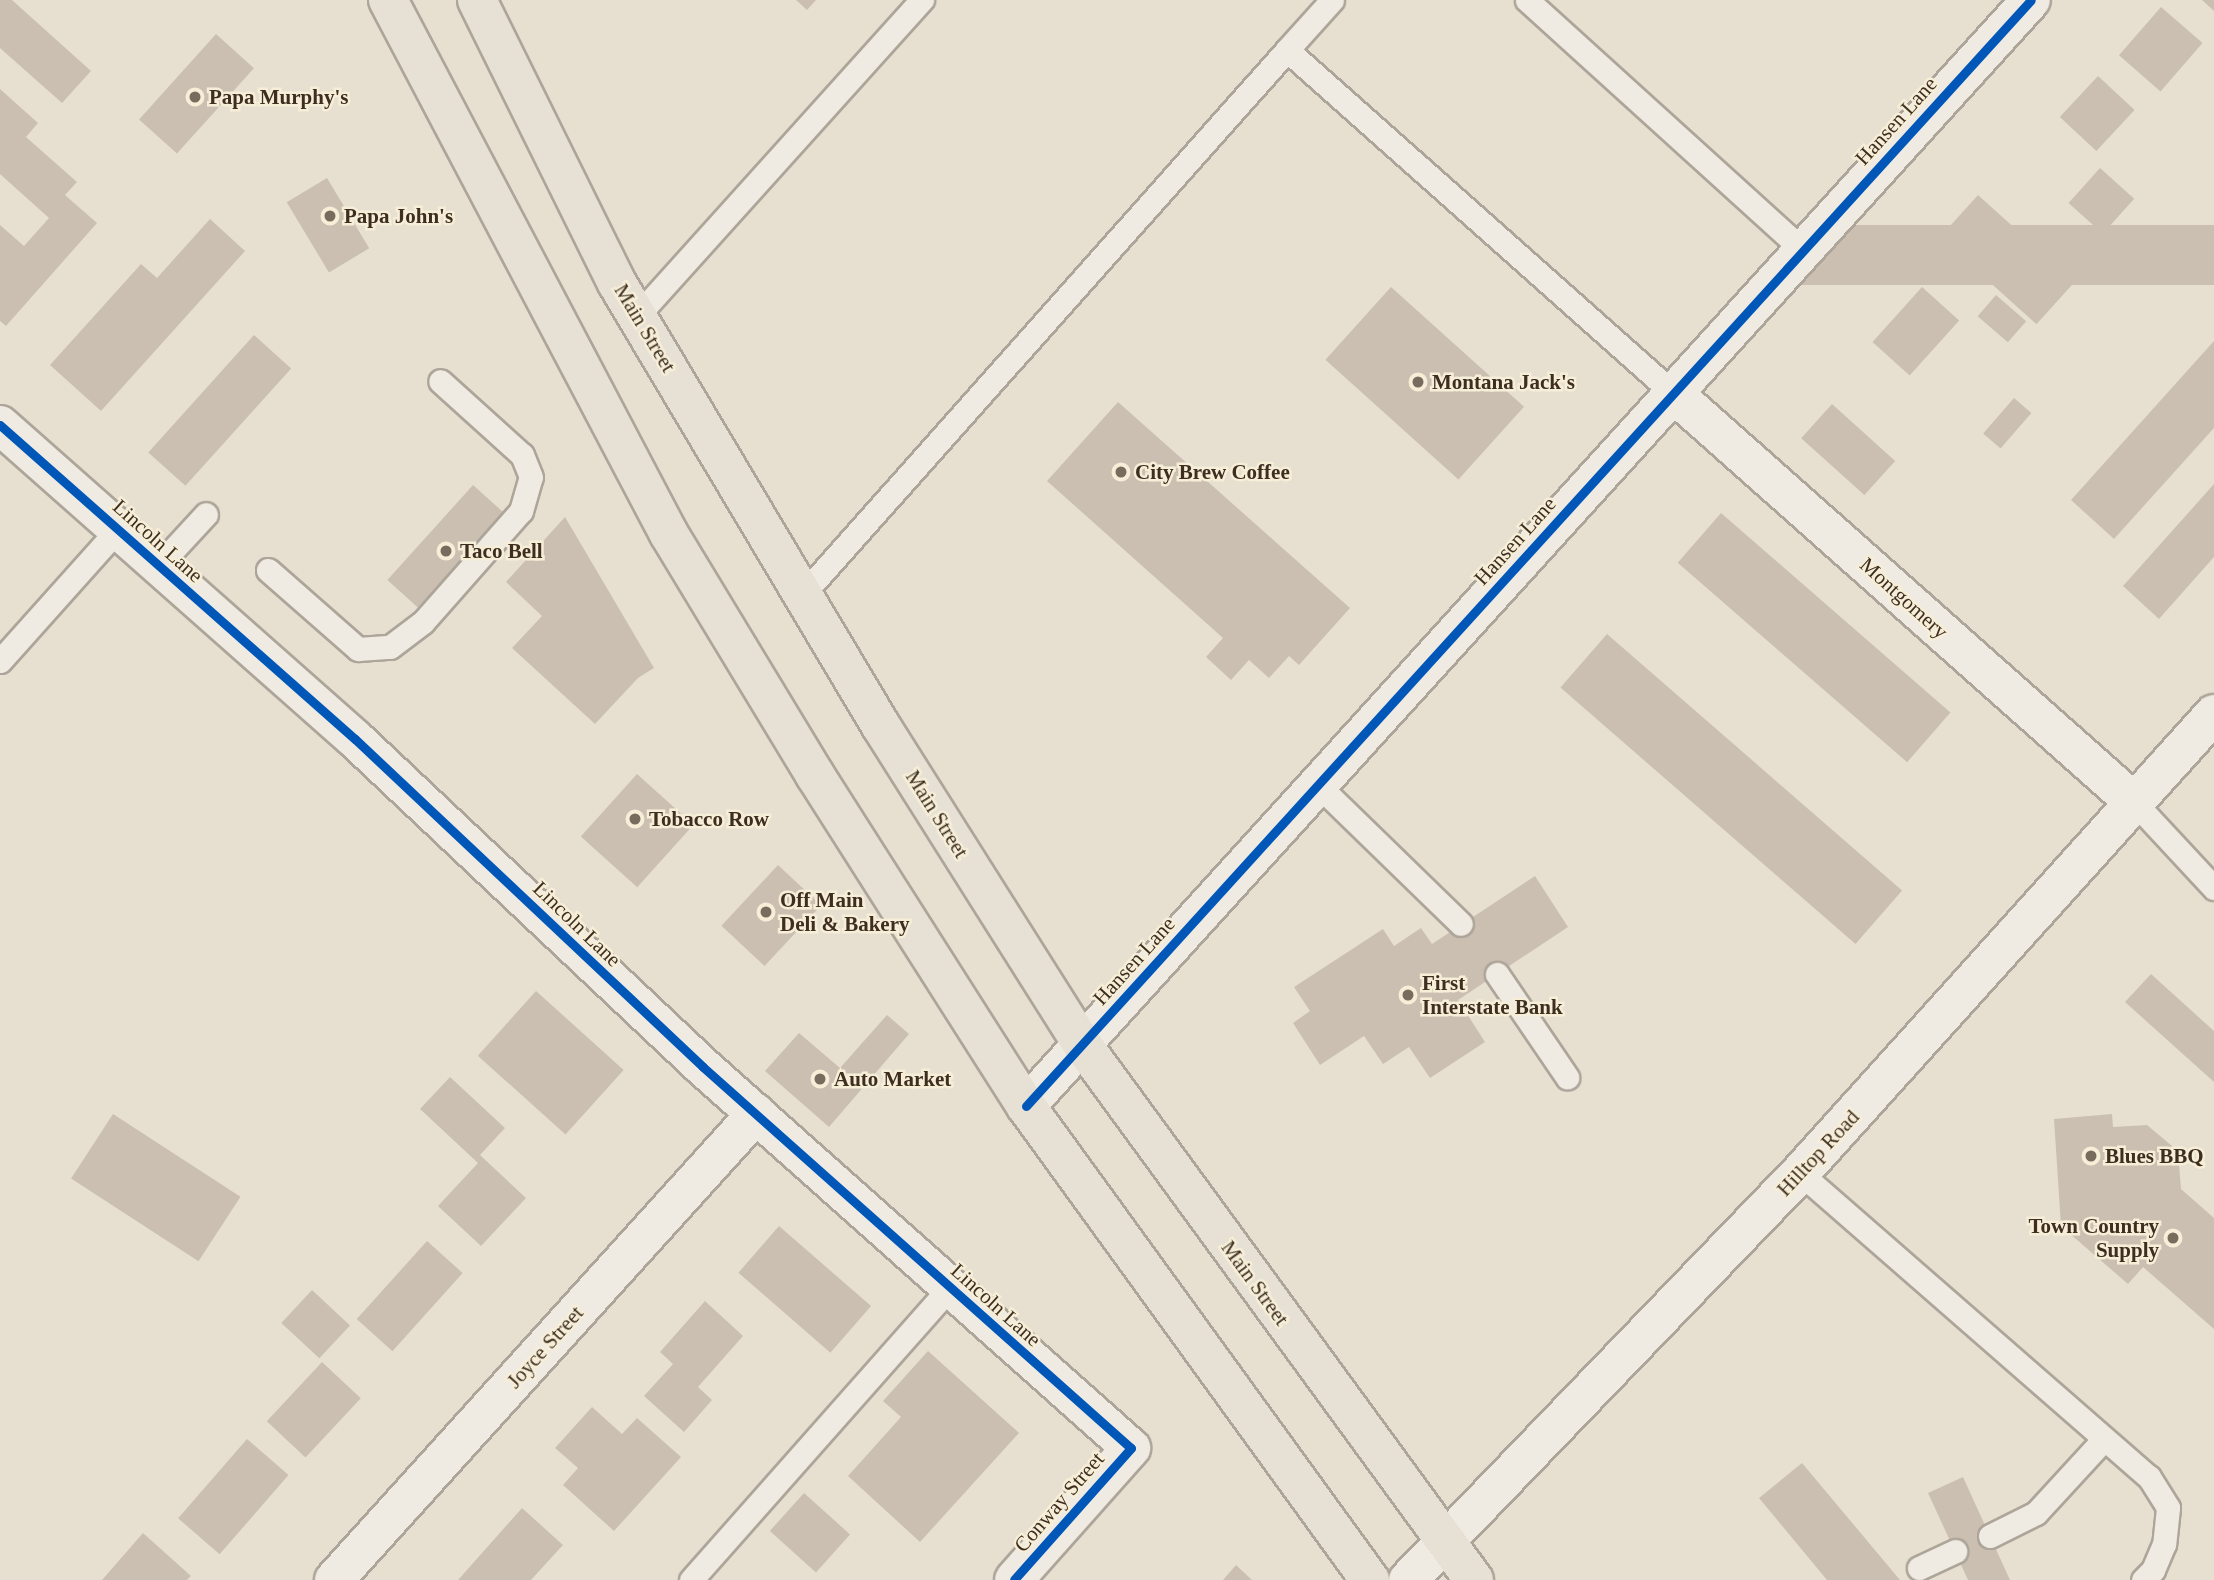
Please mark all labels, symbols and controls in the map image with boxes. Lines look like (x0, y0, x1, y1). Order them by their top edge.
street label: Hansen Lane (1850, 72, 1942, 170)
place label: Papa Murphy's (209, 84, 348, 110)
marker: Papa Murphy's (187, 89, 203, 105)
place label: Papa John's (344, 203, 453, 229)
marker: Papa John's (322, 208, 338, 224)
street label: Main Street (609, 279, 681, 377)
place label: Montana Jack's (1432, 369, 1575, 395)
marker: Montana Jack's (1410, 374, 1426, 390)
place label: City Brew Coffee (1135, 459, 1290, 485)
marker: City Brew Coffee (1113, 464, 1129, 480)
street label: Hansen Lane (1469, 492, 1561, 590)
street label: Lincoln Lane (108, 494, 208, 588)
place label: Taco Bell (460, 538, 543, 564)
marker: Taco Bell (438, 543, 454, 559)
street label: Montgomery (1855, 552, 1953, 644)
street label: Main Street (900, 766, 974, 862)
place label: Tobacco Row (649, 806, 769, 832)
marker: Tobacco Row (627, 811, 643, 827)
street label: Lincoln Lane (528, 876, 626, 972)
place label: Off Main Deli & Bakery (780, 887, 909, 937)
marker: Off Main Deli & Bakery (758, 904, 774, 920)
street label: Hansen Lane (1088, 912, 1180, 1010)
place label: First Interstate Bank (1422, 970, 1563, 1020)
marker: First Interstate Bank (1400, 987, 1416, 1003)
place label: Auto Market (834, 1066, 951, 1092)
marker: Auto Market (812, 1071, 828, 1087)
street label: Hilltop Road (1772, 1105, 1864, 1201)
place label: Blues BBQ (2105, 1143, 2204, 1169)
marker: Blues BBQ (2083, 1148, 2099, 1164)
place label: Town Country Supply (2028, 1213, 2159, 1263)
marker: Town Country Supply (2165, 1230, 2181, 1246)
street label: Main Street (1216, 1236, 1294, 1330)
street label: Lincoln Lane (946, 1258, 1046, 1352)
street label: Joyce Street (501, 1301, 589, 1393)
street label: Conway Street (1009, 1447, 1109, 1557)

